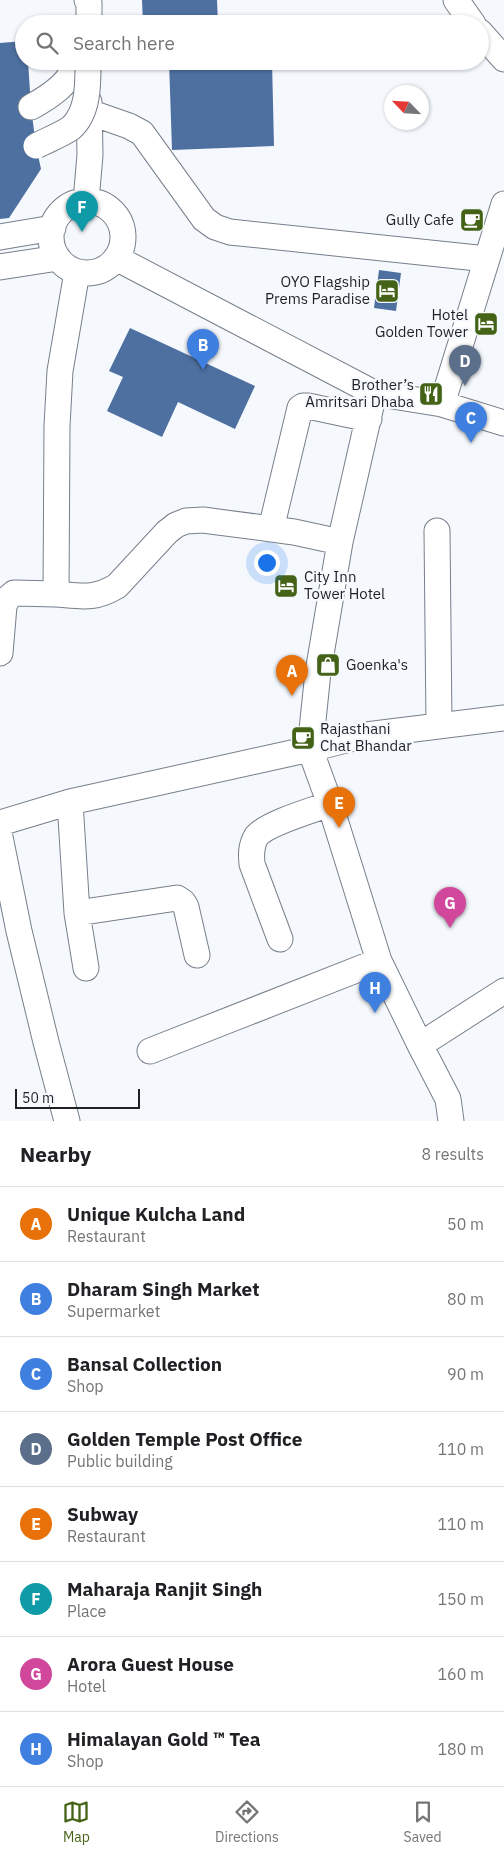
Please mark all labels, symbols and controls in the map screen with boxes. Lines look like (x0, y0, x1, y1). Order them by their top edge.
search box (15, 15, 489, 70)
icon: search (33, 29, 61, 57)
text: Search here (73, 31, 175, 55)
north arrow (384, 85, 429, 130)
pin: F (66, 191, 98, 232)
cafe icon: Gully Cafe (459, 207, 485, 233)
place label: Gully Cafe (386, 210, 454, 229)
place label: OYO Flagship Prems Paradise (265, 272, 370, 308)
hotel icon: OYO Flagship Prems Paradise (374, 278, 400, 304)
place label: Hotel Golden Tower (375, 305, 468, 341)
hotel icon: Hotel Golden Tower (473, 311, 499, 337)
pin: B (187, 329, 219, 370)
pin: D (449, 345, 481, 386)
place label: Brother’s Amritsari Dhaba (305, 375, 414, 411)
restaurant icon: Brother’s Amritsari Dhaba (418, 381, 444, 407)
pin: C (455, 402, 487, 443)
your location (254, 550, 280, 576)
place label: City Inn Tower Hotel (304, 567, 385, 603)
hotel icon: City Inn Tower Hotel (273, 573, 299, 599)
shop icon: Goenka's (315, 652, 341, 678)
pin: A (276, 655, 308, 696)
place label: Goenka's (346, 655, 408, 674)
place label: Rajasthani Chat Bhandar (320, 719, 412, 755)
cafe icon: Rajasthani Chat Bhandar (290, 725, 316, 751)
pin: E (323, 787, 355, 828)
pin: G (434, 887, 466, 928)
pin: H (359, 972, 391, 1013)
scale bar (15, 1086, 140, 1109)
text: 50 m (22, 1089, 54, 1107)
text: Nearby (20, 1140, 91, 1168)
text: 8 results (421, 1144, 484, 1164)
text: Unique Kulcha Land (67, 1202, 245, 1226)
text: A (31, 1214, 41, 1234)
text: 50 m (447, 1214, 484, 1234)
text: Restaurant (67, 1226, 146, 1246)
text: Dharam Singh Market (67, 1277, 259, 1301)
text: B (31, 1289, 41, 1309)
text: 80 m (447, 1289, 484, 1309)
text: Supermarket (67, 1301, 160, 1321)
text: Bansal Collection (67, 1352, 222, 1376)
text: C (31, 1364, 41, 1384)
text: 90 m (447, 1364, 484, 1384)
text: Shop (67, 1376, 104, 1396)
text: Golden Temple Post Office (67, 1427, 302, 1451)
text: D (30, 1439, 42, 1459)
text: 110 m (437, 1439, 484, 1459)
text: Public building (67, 1451, 173, 1471)
text: Subway (67, 1502, 138, 1526)
text: E (31, 1514, 41, 1534)
text: 110 m (437, 1514, 484, 1534)
text: Restaurant (67, 1526, 146, 1546)
text: Maharaja Ranjit Singh (67, 1577, 262, 1601)
text: F (31, 1589, 41, 1609)
text: 150 m (437, 1589, 484, 1609)
text: Place (67, 1601, 106, 1621)
text: Arora Guest House (67, 1652, 234, 1676)
text: G (30, 1664, 42, 1684)
text: 160 m (437, 1664, 484, 1684)
text: Hotel (67, 1676, 106, 1696)
text: Himalayan Gold ™ Tea (67, 1727, 261, 1751)
text: H (30, 1739, 42, 1759)
text: 180 m (437, 1739, 484, 1759)
text: Shop (67, 1751, 104, 1771)
tab: Map (62, 1798, 90, 1846)
tab: Directions (215, 1798, 279, 1846)
tab: Saved (404, 1798, 442, 1846)

